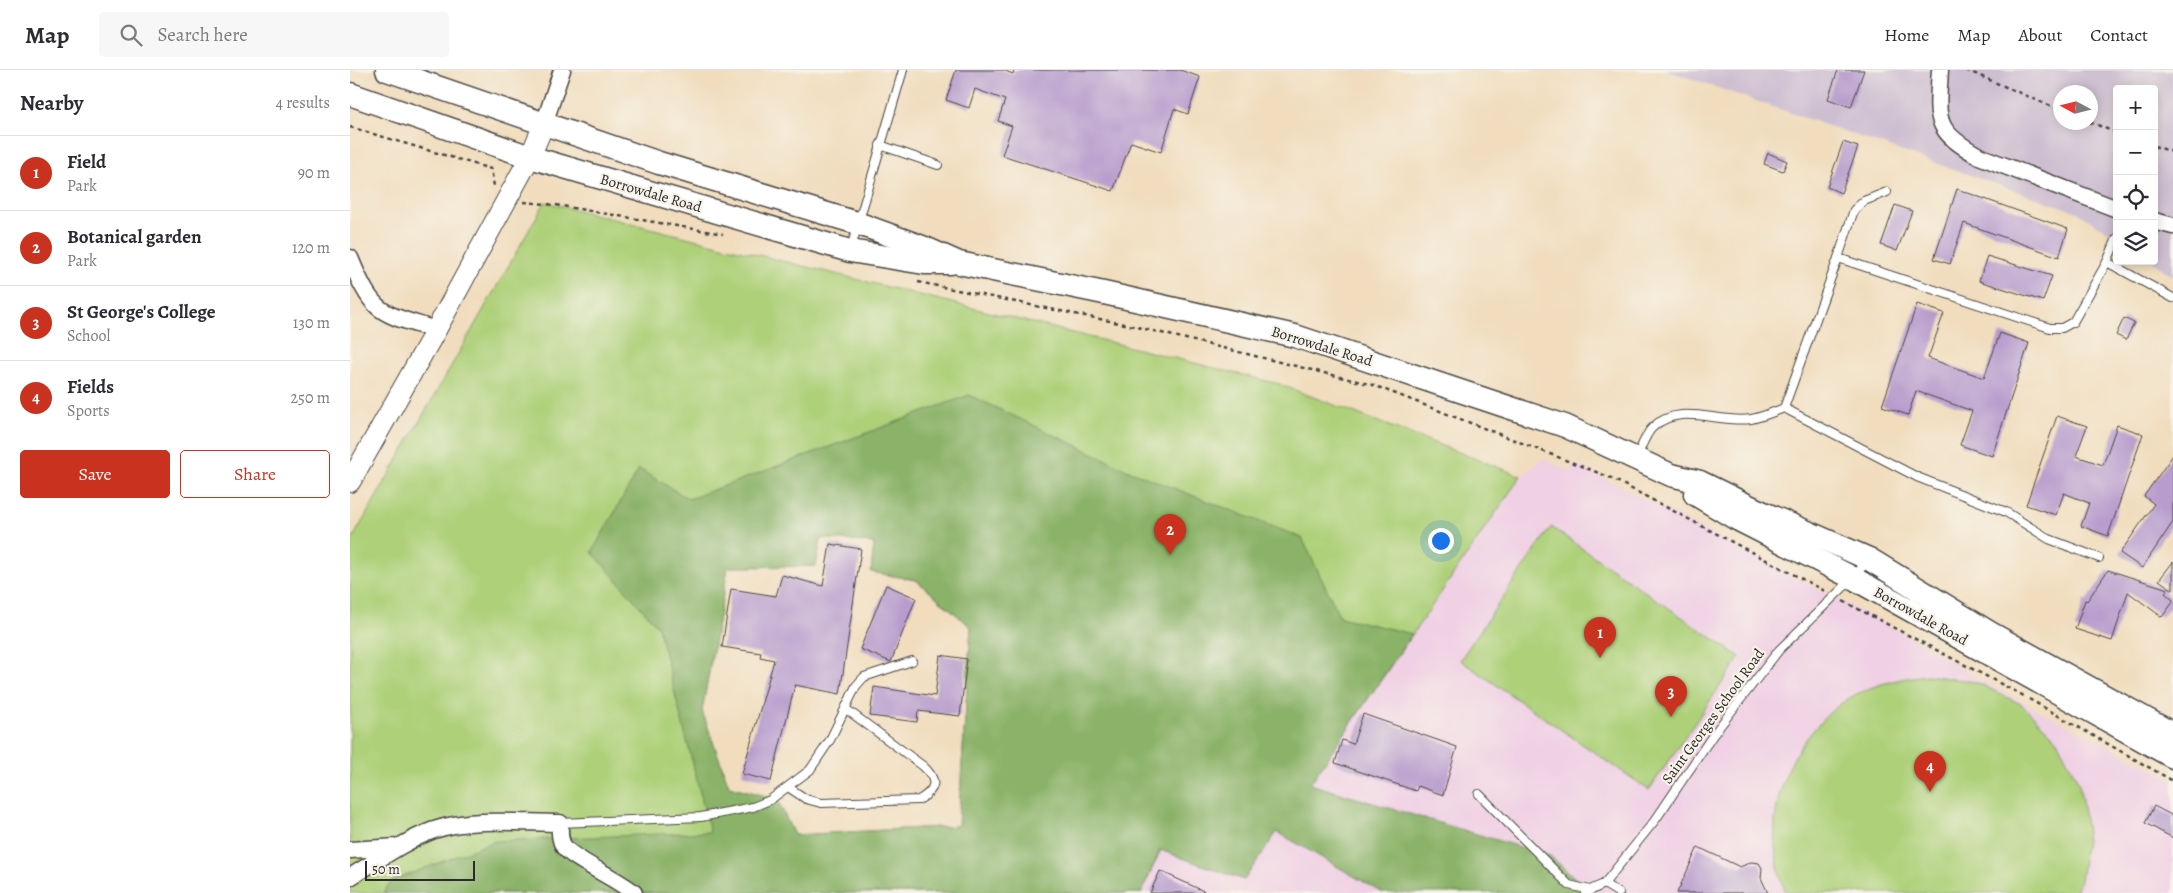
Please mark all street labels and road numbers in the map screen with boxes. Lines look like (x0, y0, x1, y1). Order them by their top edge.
street label: Borrowdale Road (598, 169, 705, 217)
street label: Borrowdale Road (1269, 321, 1376, 371)
street label: Borrowdale Road (1870, 582, 1973, 651)
street label: Saint Georges School Road (1657, 644, 1769, 788)

